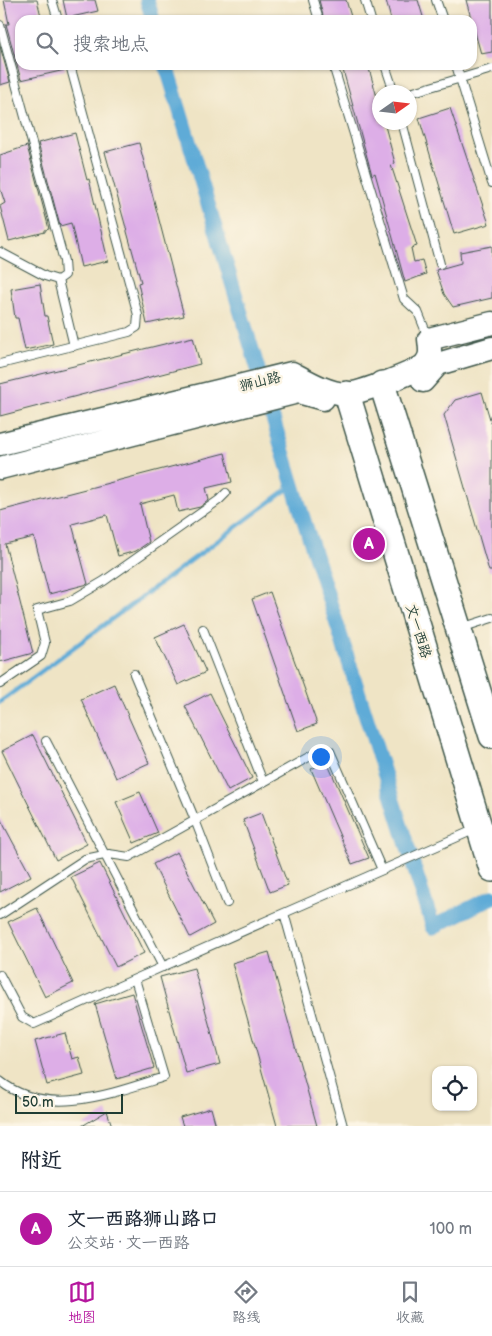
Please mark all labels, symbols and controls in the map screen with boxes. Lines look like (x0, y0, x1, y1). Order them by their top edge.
search box (15, 15, 477, 70)
icon: search (33, 29, 61, 57)
text: 搜索地点 (73, 33, 149, 56)
north arrow (372, 85, 417, 130)
street label: 狮山路 (238, 368, 283, 395)
pin: A (353, 525, 385, 563)
street label: 文一西路 (402, 602, 435, 660)
your location (308, 744, 334, 770)
map controls (432, 1066, 477, 1111)
button: locate (432, 1066, 477, 1111)
scale bar (15, 1091, 122, 1114)
text: 50 m (22, 1094, 54, 1111)
text: 附近 (20, 1148, 62, 1173)
text: 文一西路狮山路口 (67, 1208, 219, 1231)
text: A (31, 1220, 41, 1239)
text: 100 m (429, 1220, 472, 1239)
text: 公交站 · 文一西路 (67, 1234, 189, 1253)
tab: 地图 (68, 1278, 96, 1326)
tab: 路线 (232, 1278, 260, 1326)
tab: 收藏 (396, 1278, 424, 1326)

